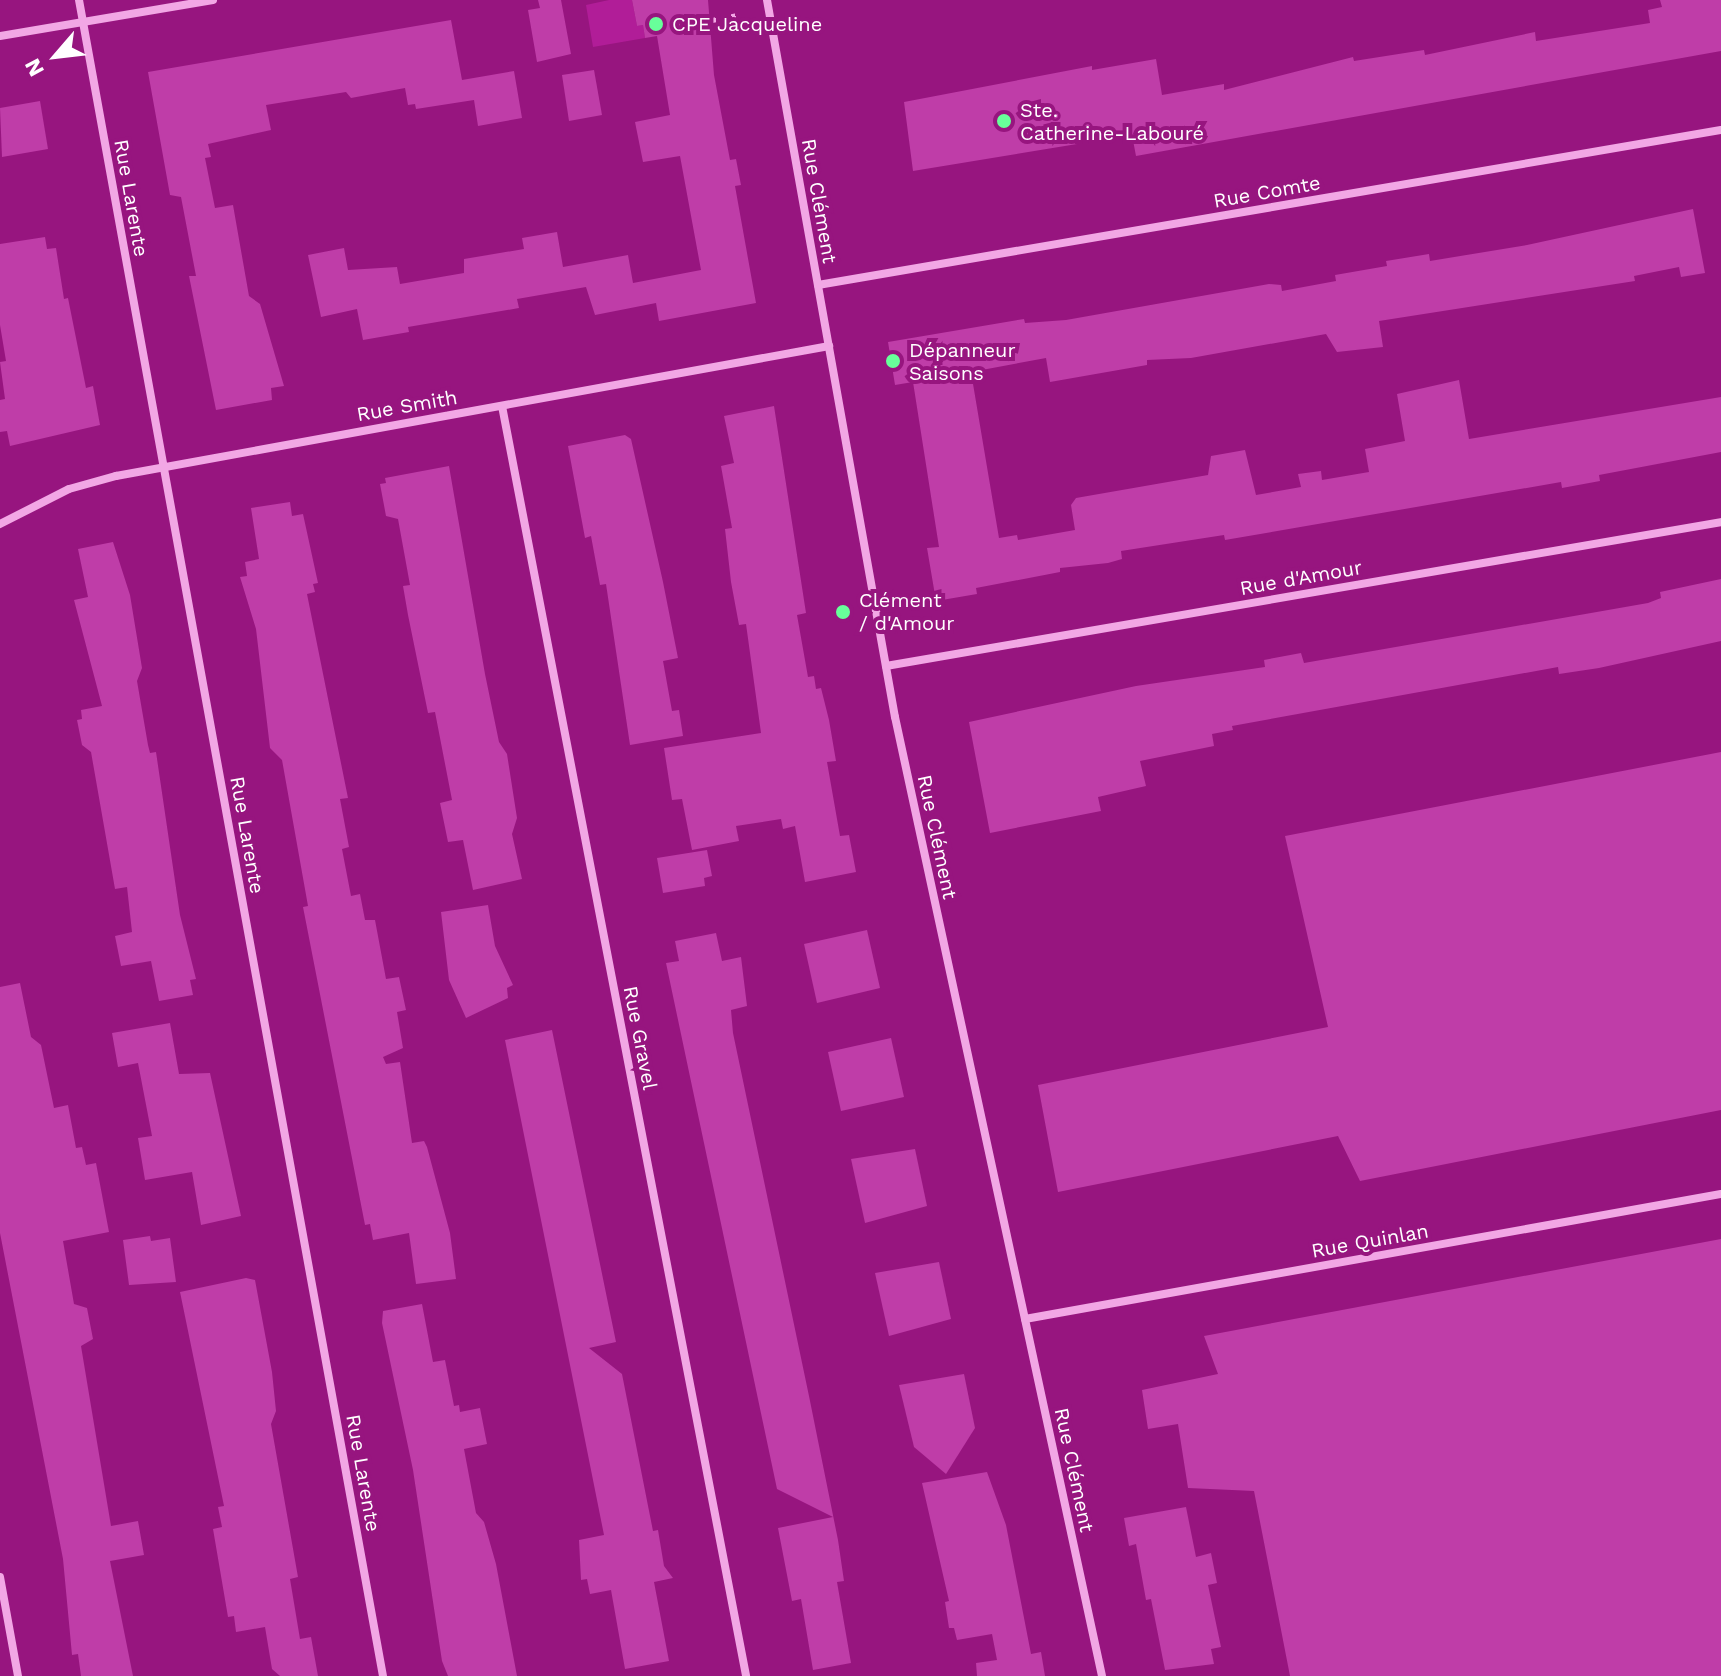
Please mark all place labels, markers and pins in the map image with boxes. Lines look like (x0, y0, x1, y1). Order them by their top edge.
place label: CPE Jacqueline (672, 12, 823, 36)
marker: CPE Jacqueline (647, 15, 665, 33)
place label: Ste. Catherine-Labouré (1020, 98, 1204, 145)
marker: Ste. Catherine-Labouré (995, 112, 1013, 130)
place label: Dépanneur Saisons (909, 338, 1016, 385)
marker: Dépanneur Saisons (884, 352, 902, 370)
place label: Clément / d'Amour (859, 588, 954, 635)
marker: Clément / d'Amour (834, 603, 852, 621)

